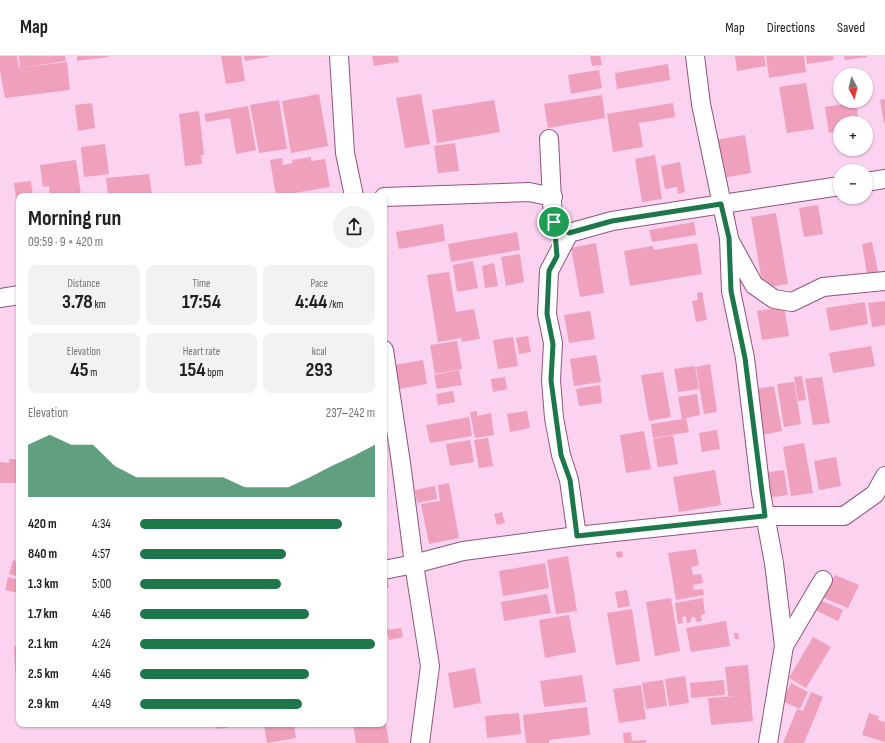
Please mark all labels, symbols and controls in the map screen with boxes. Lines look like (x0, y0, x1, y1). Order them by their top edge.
text: Map (20, 16, 48, 39)
text: Map (725, 19, 745, 36)
text: Directions (767, 19, 815, 36)
text: Saved (837, 19, 865, 36)
north arrow (833, 68, 873, 108)
map controls (833, 68, 873, 204)
button: + (833, 116, 873, 156)
button: − (833, 164, 873, 204)
text: Morning run (28, 205, 121, 232)
pin (537, 205, 571, 239)
button: share (333, 206, 375, 248)
icon: arrive (543, 211, 565, 233)
text: 09:59 · 9 × 420 m (28, 234, 103, 250)
text: Distance (68, 277, 100, 290)
text: Time (192, 277, 210, 290)
text: Pace (310, 277, 328, 290)
text: 3.78 (62, 290, 93, 314)
text: 17:54 (182, 290, 221, 314)
text: 4:44 (295, 290, 327, 314)
text: km (93, 298, 106, 311)
text: /km (327, 298, 343, 311)
text: Elevation (67, 345, 101, 358)
text: Heart rate (183, 345, 220, 358)
text: kcal (312, 345, 326, 358)
text: 45 (70, 358, 88, 382)
text: 154 (180, 358, 206, 382)
text: 293 (306, 358, 333, 382)
text: m (88, 366, 97, 379)
text: bpm (206, 366, 223, 379)
text: Elevation (28, 405, 68, 421)
text: 237–242 m (326, 405, 375, 421)
text: 420 m (28, 516, 57, 532)
text: 4:34 (92, 516, 111, 532)
text: 840 m (28, 546, 57, 562)
text: 4:57 (92, 546, 110, 562)
text: 1.3 km (28, 576, 58, 592)
text: 5:00 (92, 576, 111, 592)
text: 1.7 km (28, 606, 58, 622)
text: 4:46 (92, 606, 111, 622)
text: 2.1 km (28, 636, 58, 652)
text: 4:24 (92, 636, 111, 652)
text: 2.5 km (28, 666, 59, 682)
text: 4:46 (92, 666, 111, 682)
text: 2.9 km (28, 696, 59, 712)
text: 4:49 (92, 696, 111, 712)

